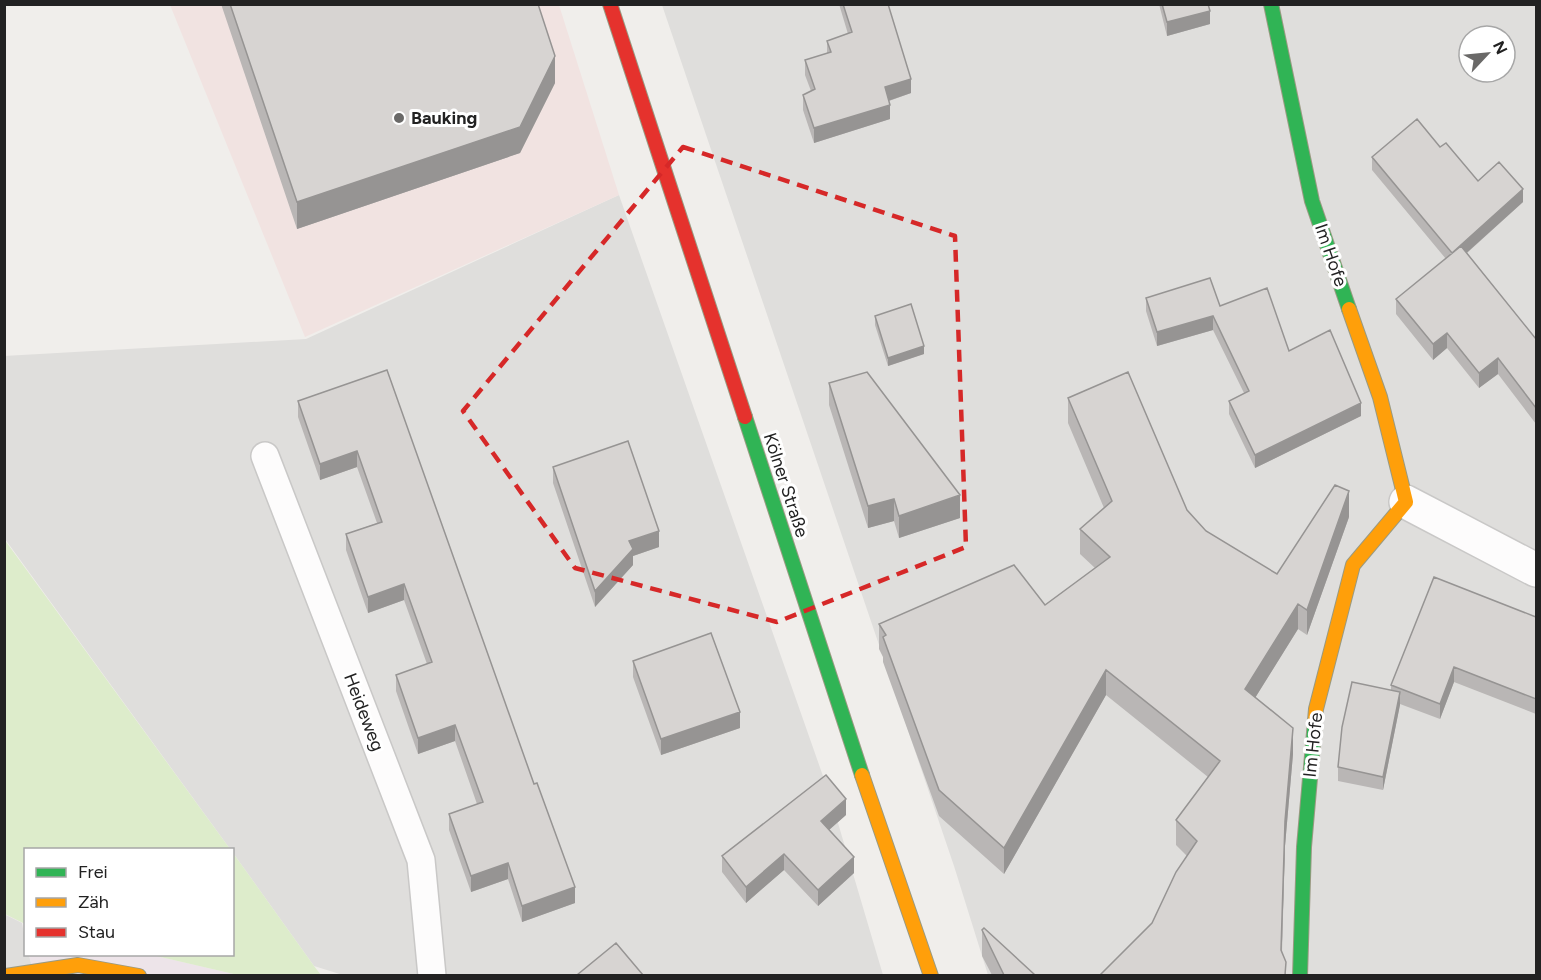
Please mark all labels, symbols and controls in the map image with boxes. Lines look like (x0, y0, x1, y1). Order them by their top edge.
north arrow (1457, 24, 1517, 84)
text: N (1489, 38, 1511, 57)
place label: Bauking (411, 107, 477, 129)
marker: Bauking (392, 111, 406, 125)
street label: Im Hofe (1310, 221, 1352, 289)
street label: Kölner Straße (759, 430, 813, 540)
street label: Heideweg (339, 670, 389, 754)
street label: Im Hofe (1299, 711, 1327, 778)
legend (24, 848, 234, 956)
text: Frei (78, 861, 108, 883)
text: Zäh (78, 891, 109, 913)
text: Stau (78, 921, 115, 943)

